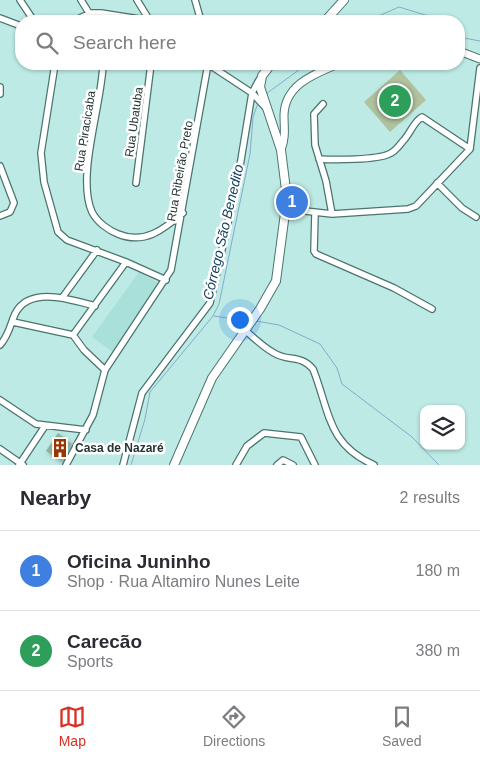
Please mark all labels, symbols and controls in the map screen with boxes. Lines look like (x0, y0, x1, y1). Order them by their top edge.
search box (15, 15, 465, 70)
icon: search (33, 29, 61, 57)
text: Search here (73, 32, 177, 53)
pin: 2 (379, 82, 411, 120)
street label: Rua Ubatuba (122, 86, 146, 158)
street label: Rua Piracicaba (72, 89, 98, 172)
street label: Rua Ribeirão Preto (164, 119, 196, 222)
water label: Córrego São Benedito (200, 163, 246, 301)
pin: 1 (276, 183, 308, 221)
your location (227, 307, 253, 333)
map controls (420, 405, 465, 450)
button: layers (420, 405, 465, 450)
building icon: Casa de Nazaré (49, 437, 71, 459)
place label: Casa de Nazaré (75, 441, 164, 455)
text: Nearby (20, 486, 91, 509)
text: 2 results (400, 489, 460, 506)
text: Oficina Juninho (67, 551, 211, 572)
text: 1 (32, 562, 40, 579)
text: 180 m (416, 562, 460, 579)
text: Shop · Rua Altamiro Nunes Leite (67, 573, 300, 590)
text: Carecão (67, 631, 142, 652)
text: 2 (32, 642, 40, 659)
text: 380 m (416, 642, 460, 659)
text: Sports (67, 653, 113, 670)
tab: Map (58, 703, 86, 749)
tab: Directions (203, 703, 265, 749)
tab: Saved (382, 703, 422, 749)

